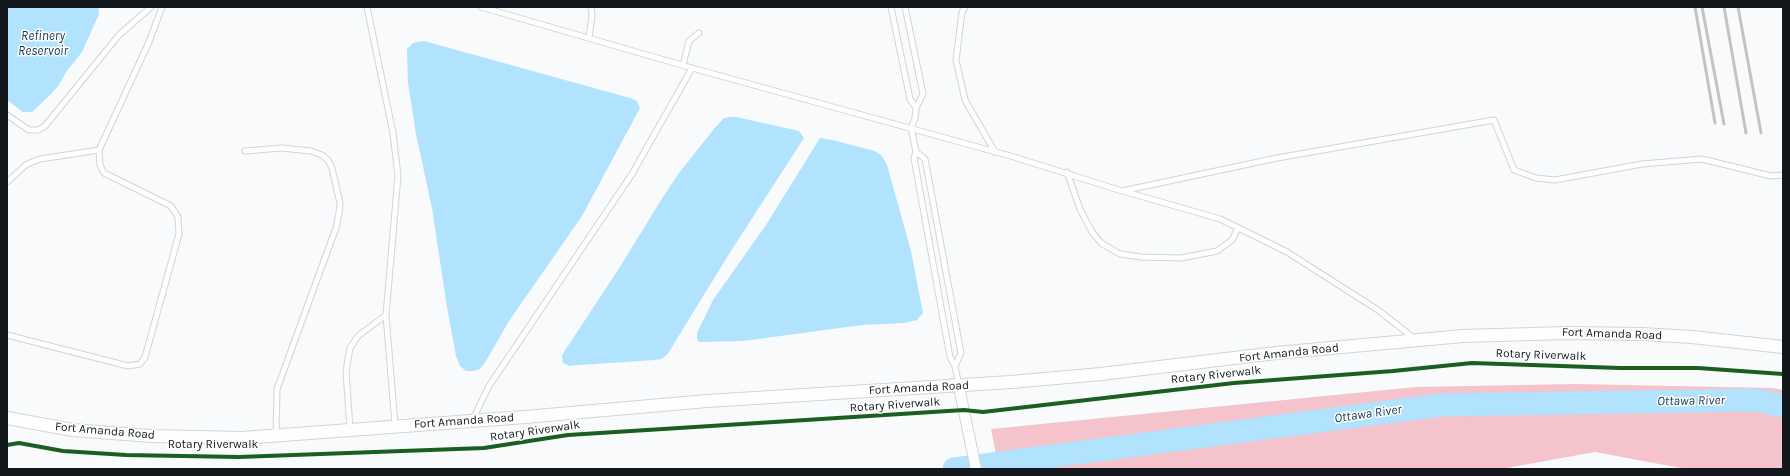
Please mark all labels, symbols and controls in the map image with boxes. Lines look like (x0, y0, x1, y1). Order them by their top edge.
water label: Refinery Reservoir (18, 28, 68, 59)
street label: Fort Amanda Road (1562, 325, 1662, 343)
street label: Fort Amanda Road (1238, 341, 1340, 365)
street label: Rotary Riverwalk (1495, 346, 1587, 364)
street label: Rotary Riverwalk (1170, 363, 1262, 387)
street label: Fort Amanda Road (869, 378, 969, 398)
water label: Ottawa River (1657, 393, 1725, 409)
street label: Rotary Riverwalk (849, 395, 941, 415)
water label: Ottawa River (1333, 402, 1403, 426)
street label: Fort Amanda Road (413, 410, 515, 432)
street label: Rotary Riverwalk (489, 418, 581, 444)
street label: Fort Amanda Road (54, 419, 156, 443)
street label: Rotary Riverwalk (168, 438, 258, 452)

